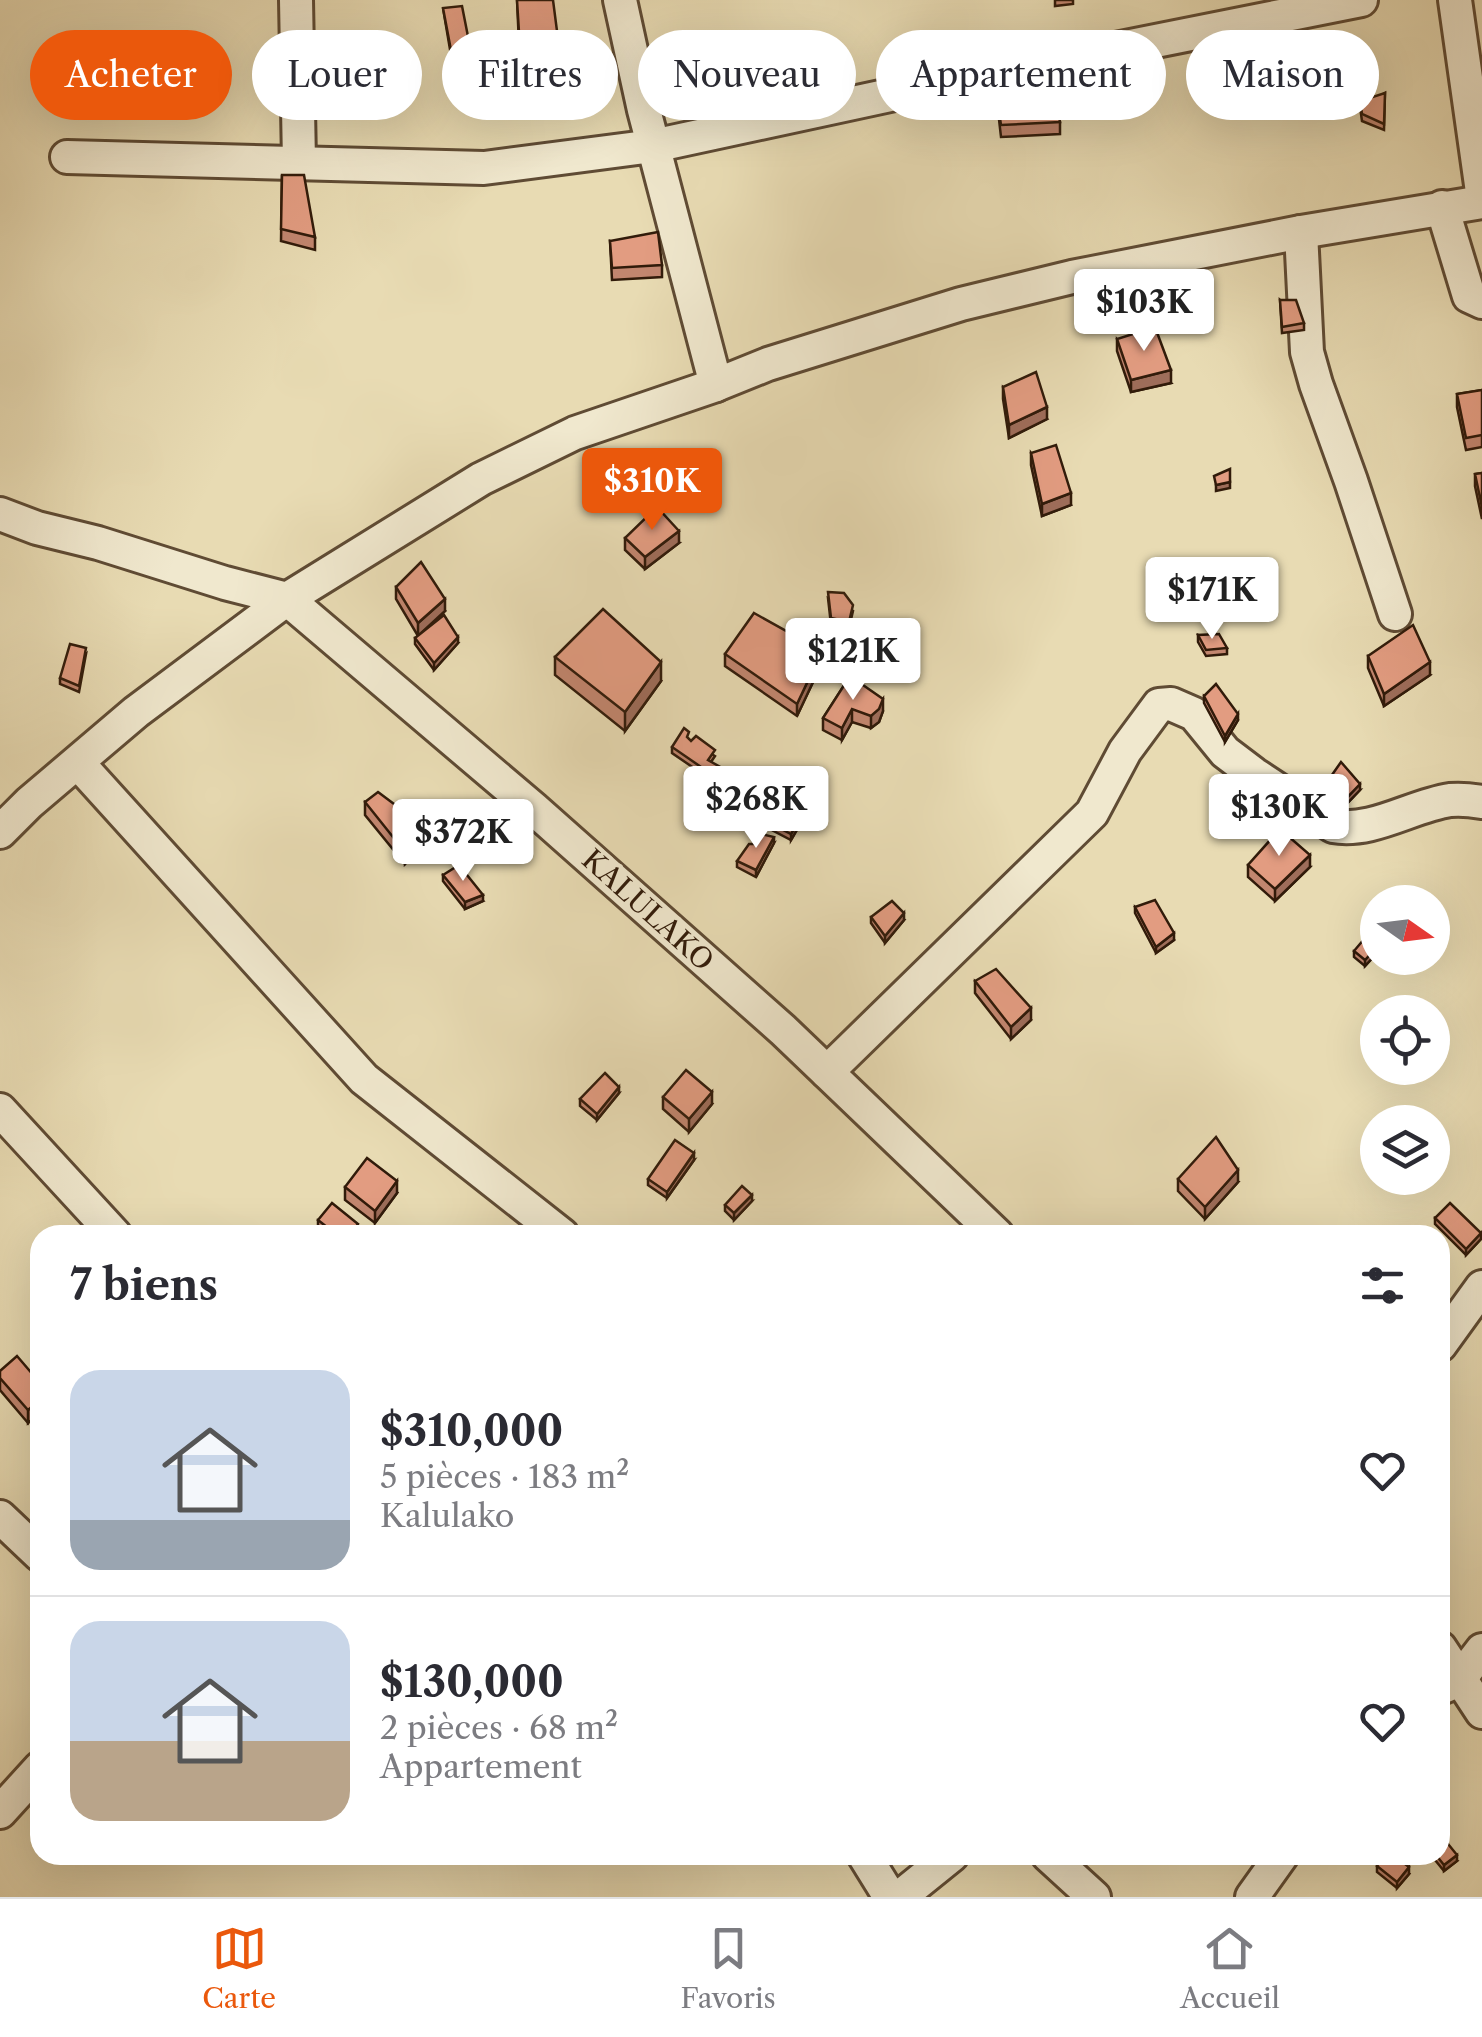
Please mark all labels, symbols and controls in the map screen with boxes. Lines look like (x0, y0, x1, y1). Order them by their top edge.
chip: Acheter (30, 30, 232, 120)
chip: Louer (252, 30, 422, 120)
chip: Filtres (442, 30, 618, 120)
chip: Nouveau (638, 30, 856, 120)
chip: Appartement (876, 30, 1166, 120)
chip: Maison (1186, 30, 1379, 120)
pin: $103K (1074, 269, 1214, 354)
text: $103K (1096, 282, 1192, 321)
pin: $310K (582, 448, 722, 533)
text: $310K (604, 461, 700, 500)
pin: $171K (1142, 557, 1282, 642)
text: $171K (1168, 570, 1256, 609)
pin: $121K (783, 618, 923, 703)
text: $121K (807, 631, 899, 670)
pin: $268K (686, 766, 826, 851)
pin: $130K (1209, 774, 1349, 859)
text: $268K (705, 779, 807, 818)
text: $130K (1231, 787, 1327, 826)
pin: $372K (393, 799, 533, 884)
text: $372K (414, 812, 512, 851)
street label: KALULAKO (575, 842, 721, 978)
north arrow (1360, 885, 1450, 975)
map controls (1360, 885, 1450, 1195)
button: locate (1360, 995, 1450, 1085)
button: layers (1360, 1105, 1450, 1195)
icon: filters (1355, 1258, 1410, 1313)
text: 7 biens (70, 1259, 218, 1311)
text: $310,000 (380, 1405, 563, 1457)
icon: home (150, 1410, 270, 1530)
icon: heart (1355, 1443, 1410, 1498)
text: 5 pièces · 183 m² (380, 1457, 629, 1496)
text: Kalulako (380, 1496, 514, 1535)
text: $130,000 (380, 1656, 564, 1708)
icon: home (150, 1661, 270, 1781)
icon: heart (1355, 1694, 1410, 1749)
text: 2 pièces · 68 m² (380, 1708, 618, 1747)
text: Appartement (380, 1747, 582, 1786)
tab: Carte (202, 1921, 276, 2015)
tab: Favoris (680, 1921, 776, 2015)
tab: Accueil (1180, 1921, 1280, 2015)

